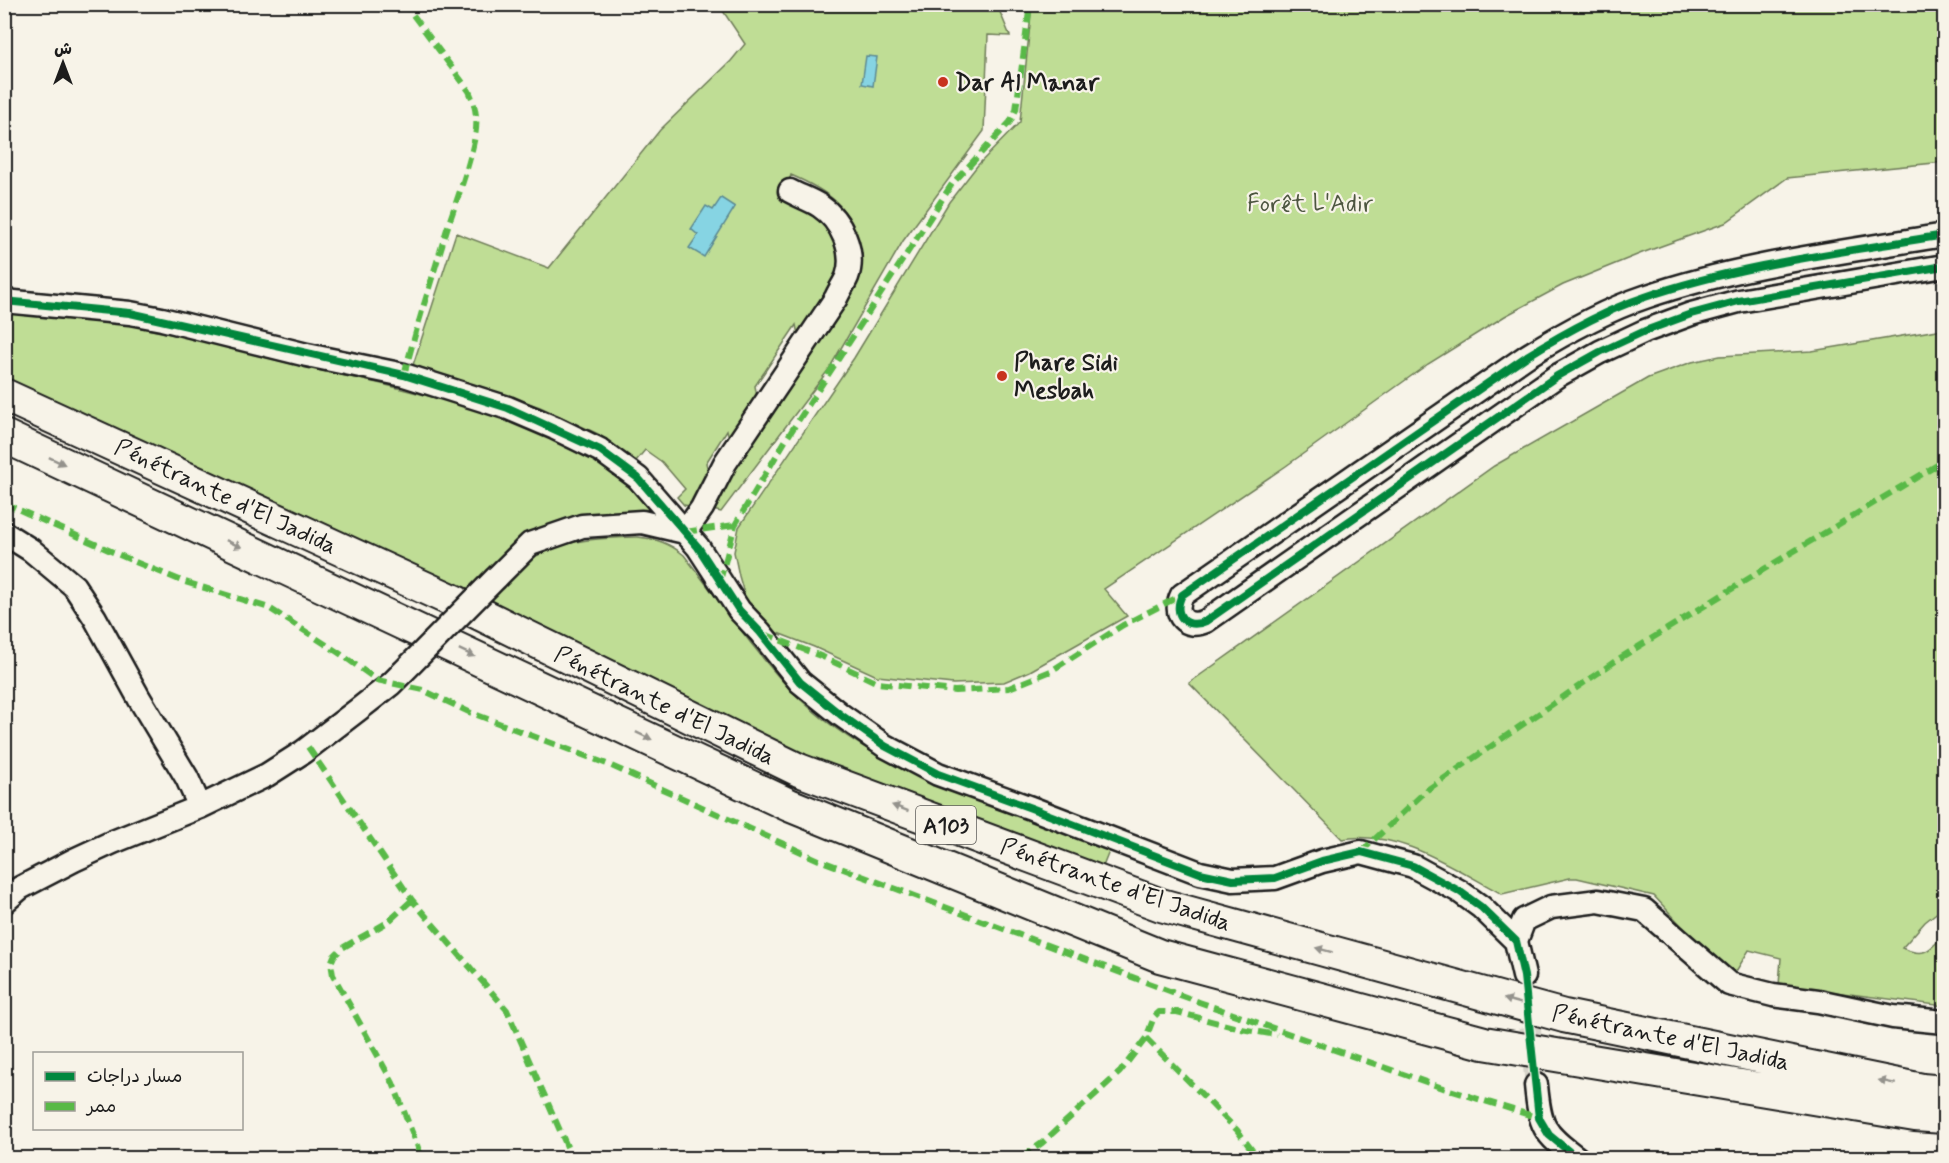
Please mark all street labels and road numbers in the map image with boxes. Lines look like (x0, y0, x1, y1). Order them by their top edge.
street label: Pénétrante d'El Jadida (109, 432, 341, 562)
street label: Pénétrante d'El Jadida (549, 639, 780, 773)
road number: A103 (916, 806, 976, 844)
street label: Pénétrante d'El Jadida (996, 831, 1235, 939)
street label: Pénétrante d'El Jadida (1549, 998, 1792, 1079)

